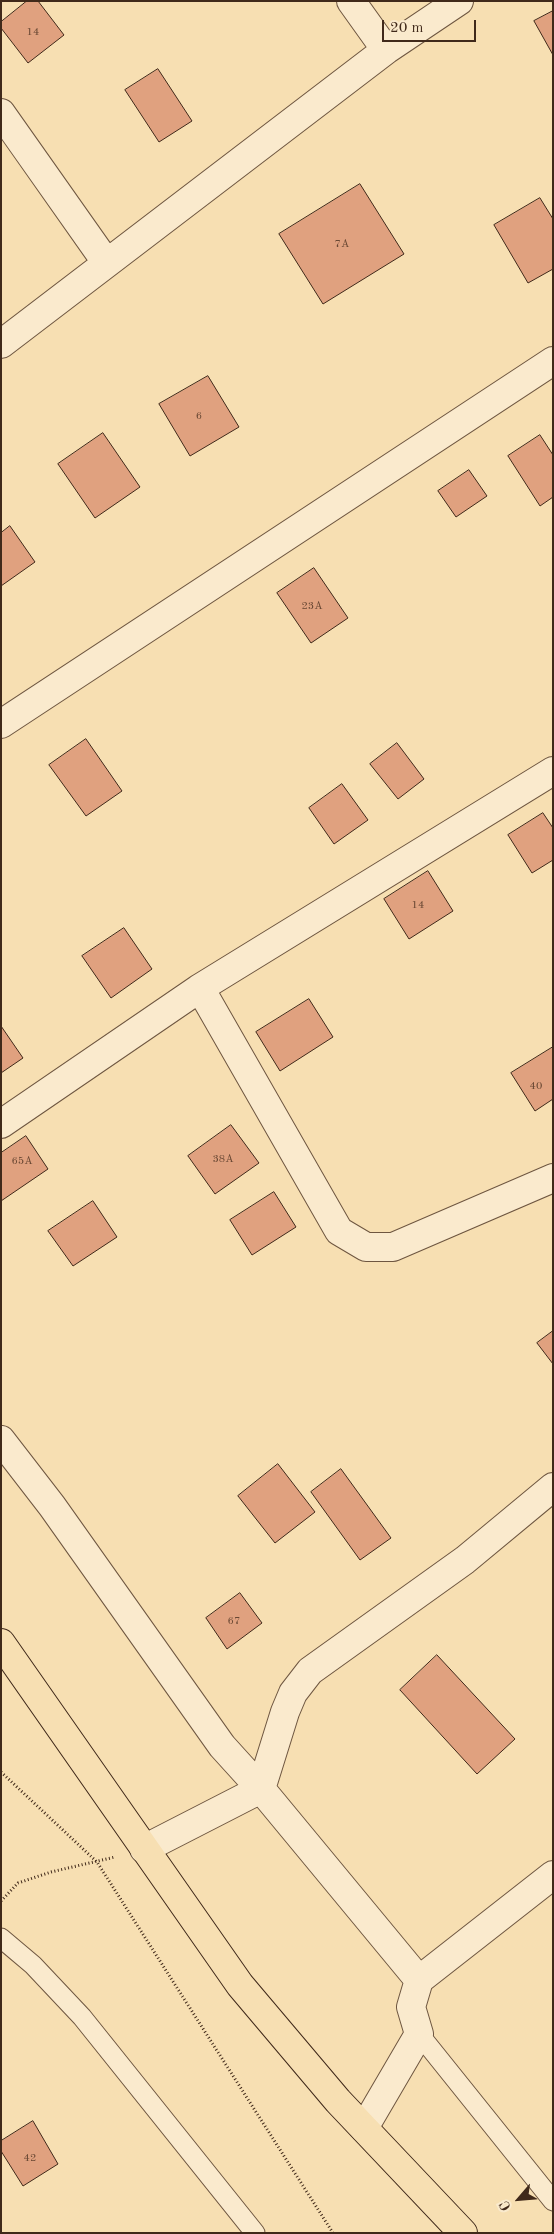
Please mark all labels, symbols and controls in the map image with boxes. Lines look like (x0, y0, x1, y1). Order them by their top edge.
scale bar (384, 10, 478, 42)
text: 20 m (390, 21, 424, 36)
house number: 14 (27, 25, 39, 39)
house number: 7А (335, 237, 349, 251)
house number: 6 (196, 409, 202, 423)
house number: 23А (301, 599, 323, 613)
house number: 14 (412, 898, 424, 912)
house number: 40 (530, 1079, 542, 1093)
house number: 38А (212, 1152, 234, 1166)
house number: 65А (11, 1154, 33, 1168)
house number: 67 (228, 1614, 240, 1628)
house number: 42 (24, 2151, 36, 2165)
north arrow (494, 2174, 544, 2224)
text: С (497, 2199, 514, 2213)

